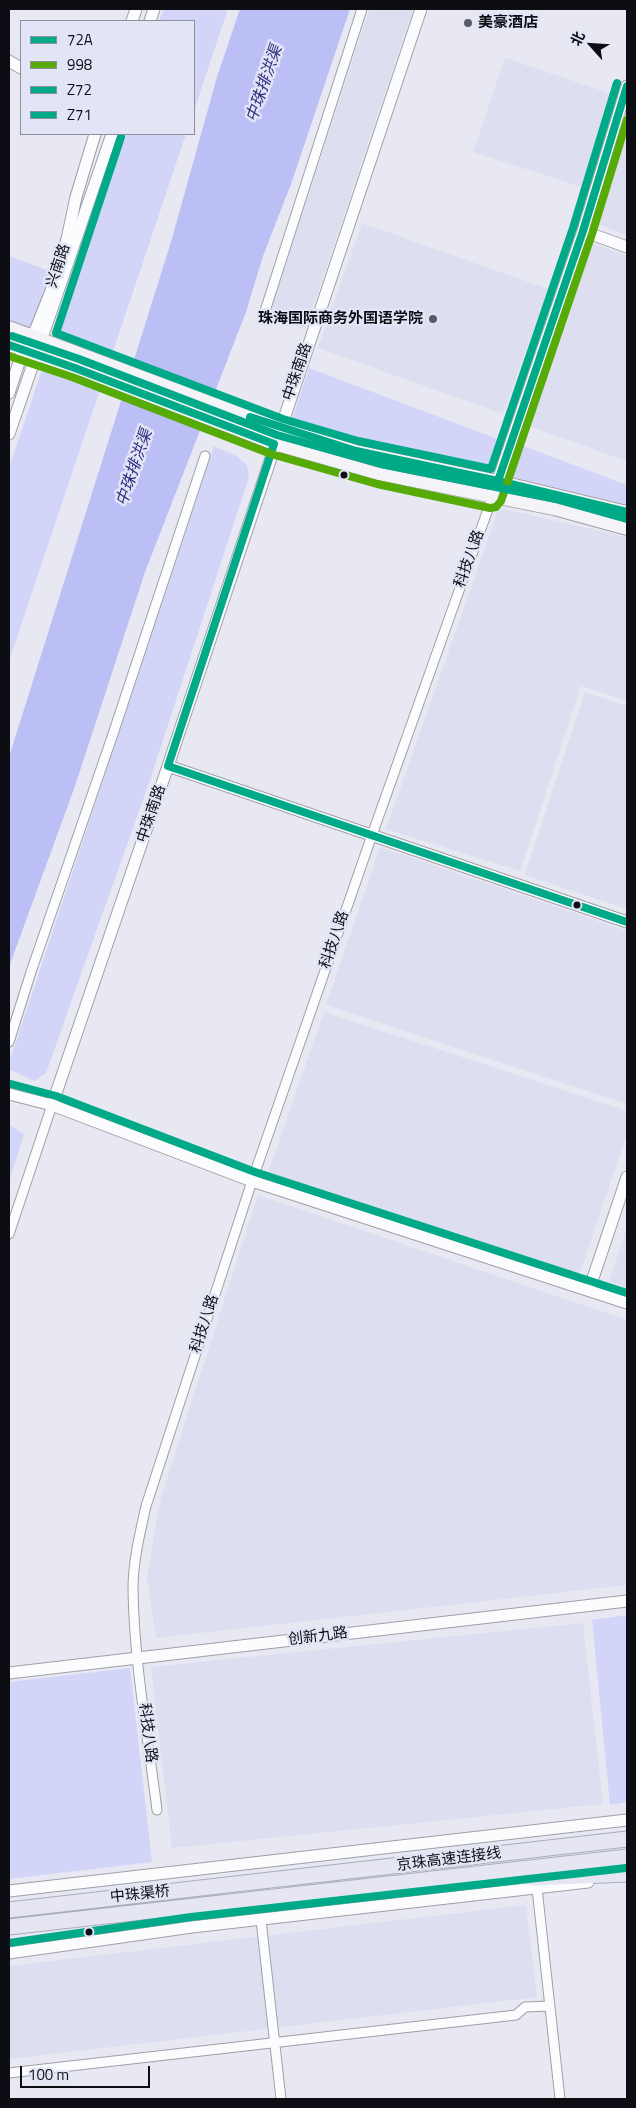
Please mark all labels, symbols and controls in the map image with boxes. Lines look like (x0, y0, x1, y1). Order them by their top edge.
place label: 美豪酒店 (478, 14, 538, 32)
marker: 美豪酒店 (462, 17, 474, 29)
legend (20, 20, 195, 135)
north arrow (566, 20, 616, 70)
text: 北 (565, 27, 590, 49)
text: 72A (67, 28, 93, 51)
water label: 中珠排洪渠 (243, 43, 287, 125)
text: 998 (67, 53, 92, 76)
text: Z72 (67, 78, 92, 101)
text: Z71 (67, 103, 92, 126)
street label: 兴南路 (43, 242, 75, 290)
place label: 珠海国际商务外国语学院 (258, 310, 423, 328)
marker: 珠海国际商务外国语学院 (427, 313, 439, 325)
street label: 中珠南路 (280, 341, 316, 403)
water label: 中珠排洪渠 (113, 427, 157, 509)
unlabelled marker (339, 470, 349, 480)
street label: 科技八路 (451, 528, 489, 590)
street label: 中珠南路 (134, 783, 170, 845)
unlabelled marker (572, 900, 582, 910)
street label: 科技八路 (317, 909, 353, 971)
street label: 科技八路 (187, 1293, 223, 1355)
street label: 创新九路 (287, 1624, 349, 1650)
street label: 科技八路 (134, 1702, 160, 1764)
street label: 京珠高速连接线 (396, 1845, 502, 1875)
street label: 中珠渠桥 (109, 1883, 171, 1907)
unlabelled marker (84, 1927, 94, 1937)
scale bar (22, 2056, 152, 2088)
text: 100 m (28, 2063, 69, 2086)

